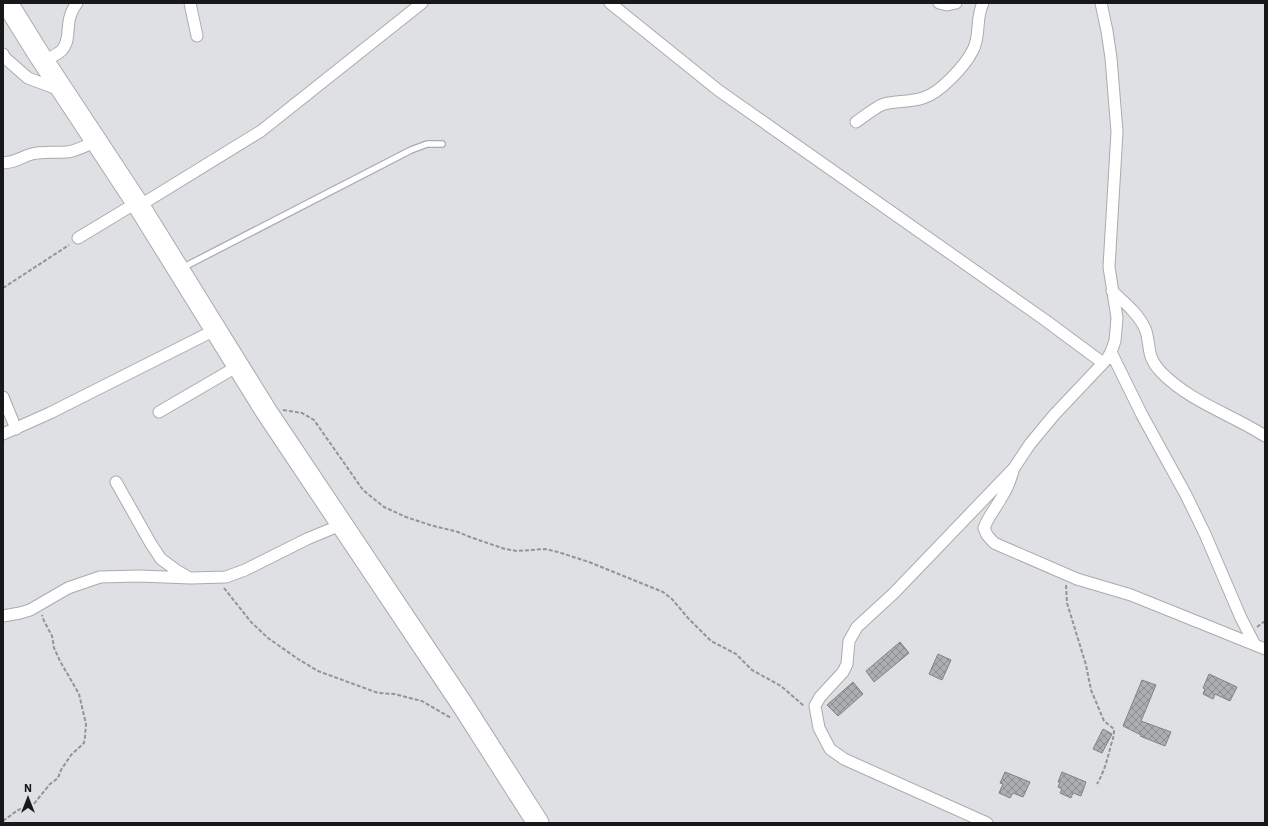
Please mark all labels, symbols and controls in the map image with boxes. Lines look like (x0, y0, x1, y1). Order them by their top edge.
north arrow (8, 778, 48, 818)
text: N (24, 781, 32, 795)

